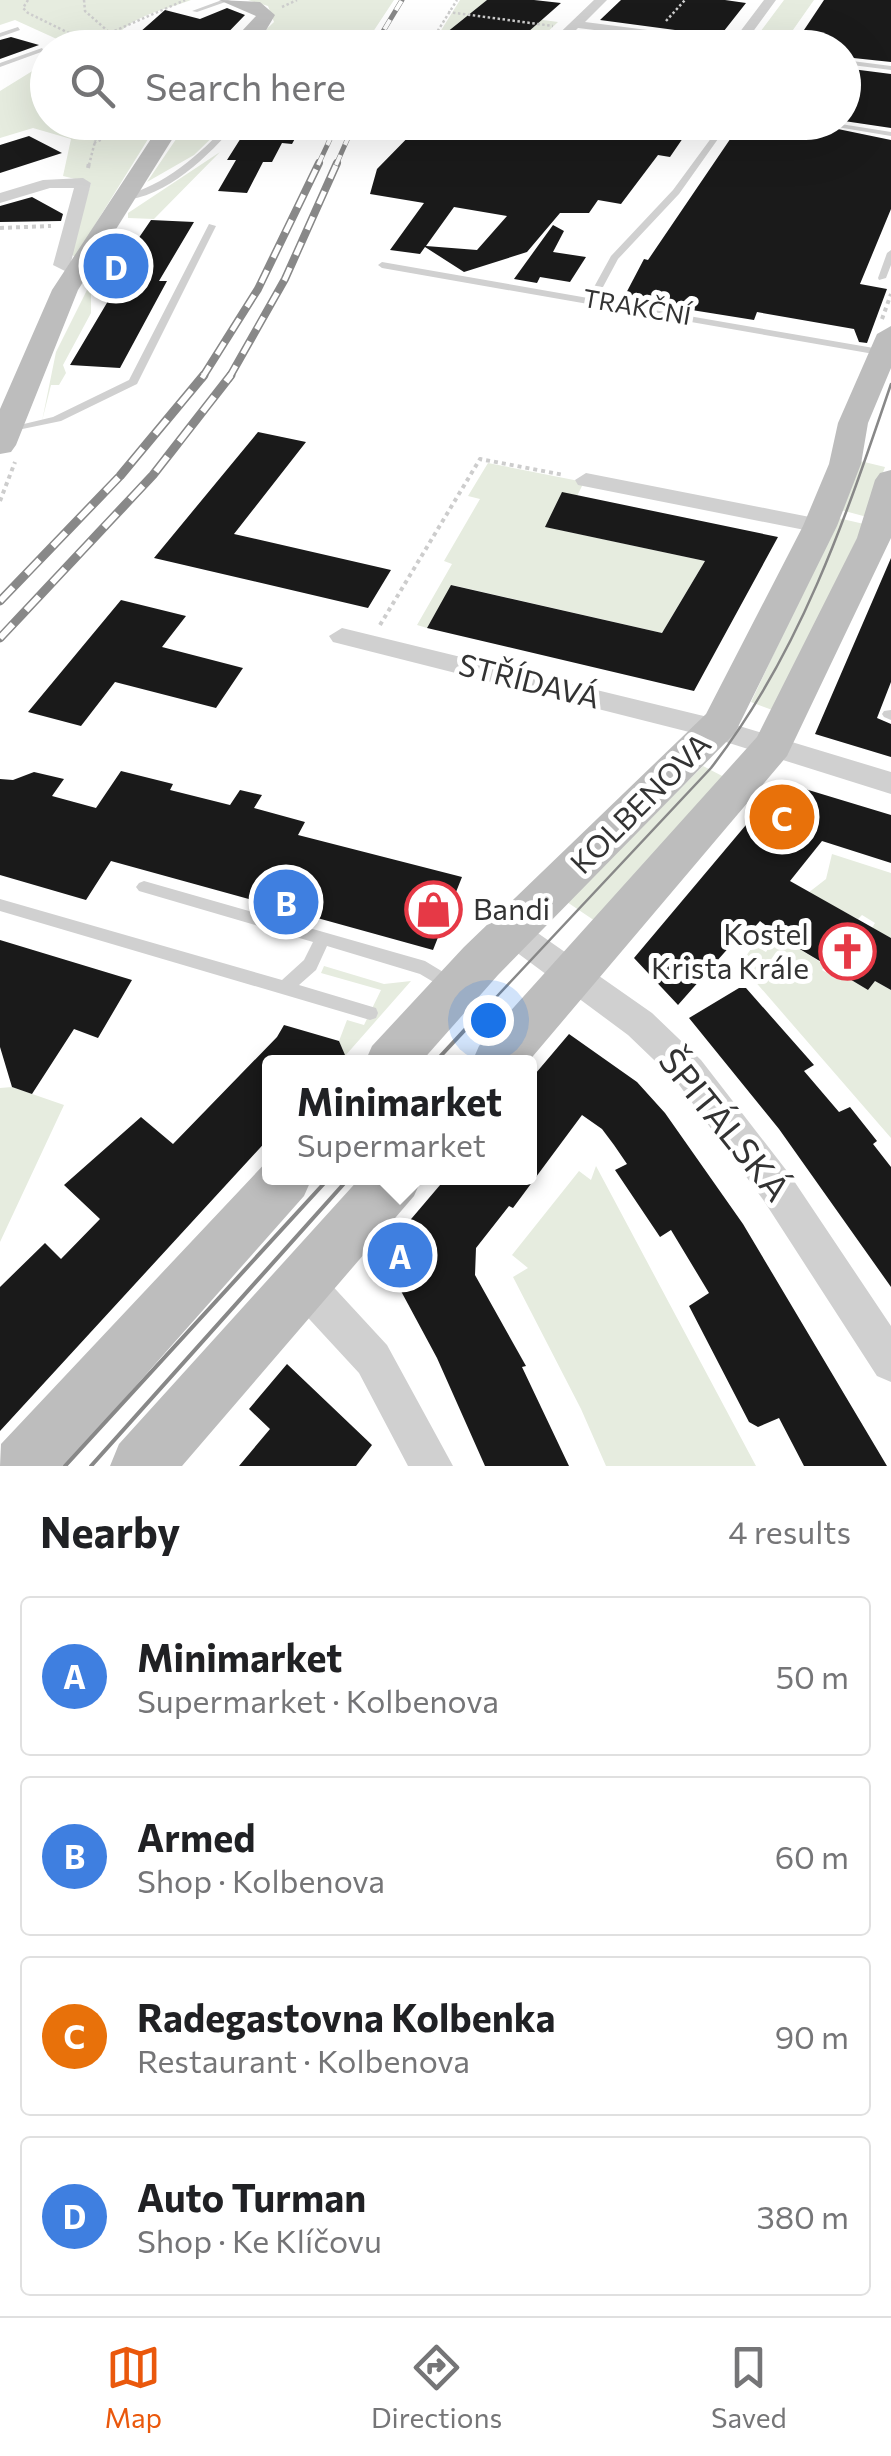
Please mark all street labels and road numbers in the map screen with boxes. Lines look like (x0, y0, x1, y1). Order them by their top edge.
street label: TRAKČNÍ (581, 282, 694, 330)
street label: STŘÍDAVÁ (455, 644, 604, 715)
street label: KOLBENOVA (561, 724, 717, 880)
street label: ŠPITÁLSKÁ (651, 1038, 801, 1208)

